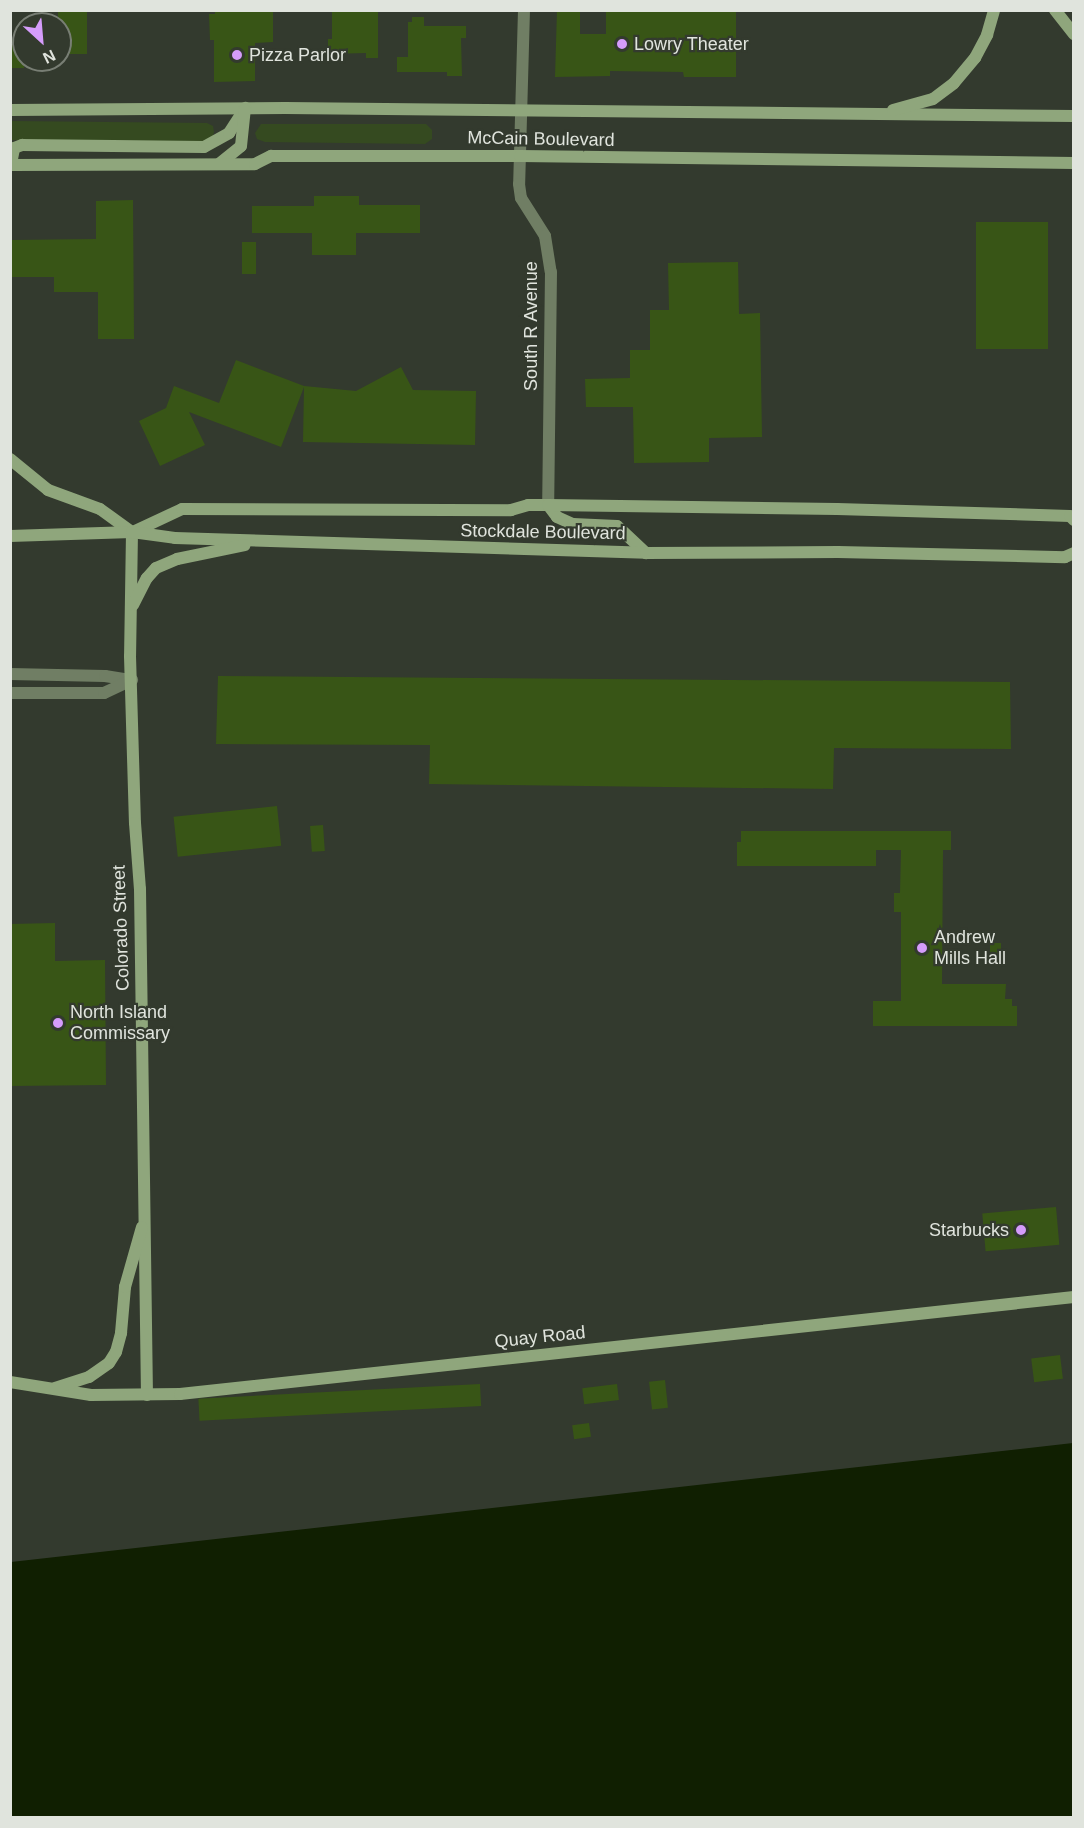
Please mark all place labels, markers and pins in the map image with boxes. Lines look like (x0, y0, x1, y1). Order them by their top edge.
place label: Lowry Theater (634, 33, 749, 55)
marker: Lowry Theater (615, 37, 629, 51)
place label: Pizza Parlor (249, 44, 346, 66)
marker: Pizza Parlor (230, 48, 244, 62)
place label: Andrew Mills Hall (934, 927, 1006, 970)
marker: Andrew Mills Hall (915, 941, 929, 955)
place label: North Island Commissary (70, 1002, 170, 1044)
marker: North Island Commissary (51, 1016, 65, 1030)
place label: Starbucks (929, 1219, 1009, 1241)
marker: Starbucks (1014, 1223, 1028, 1237)

